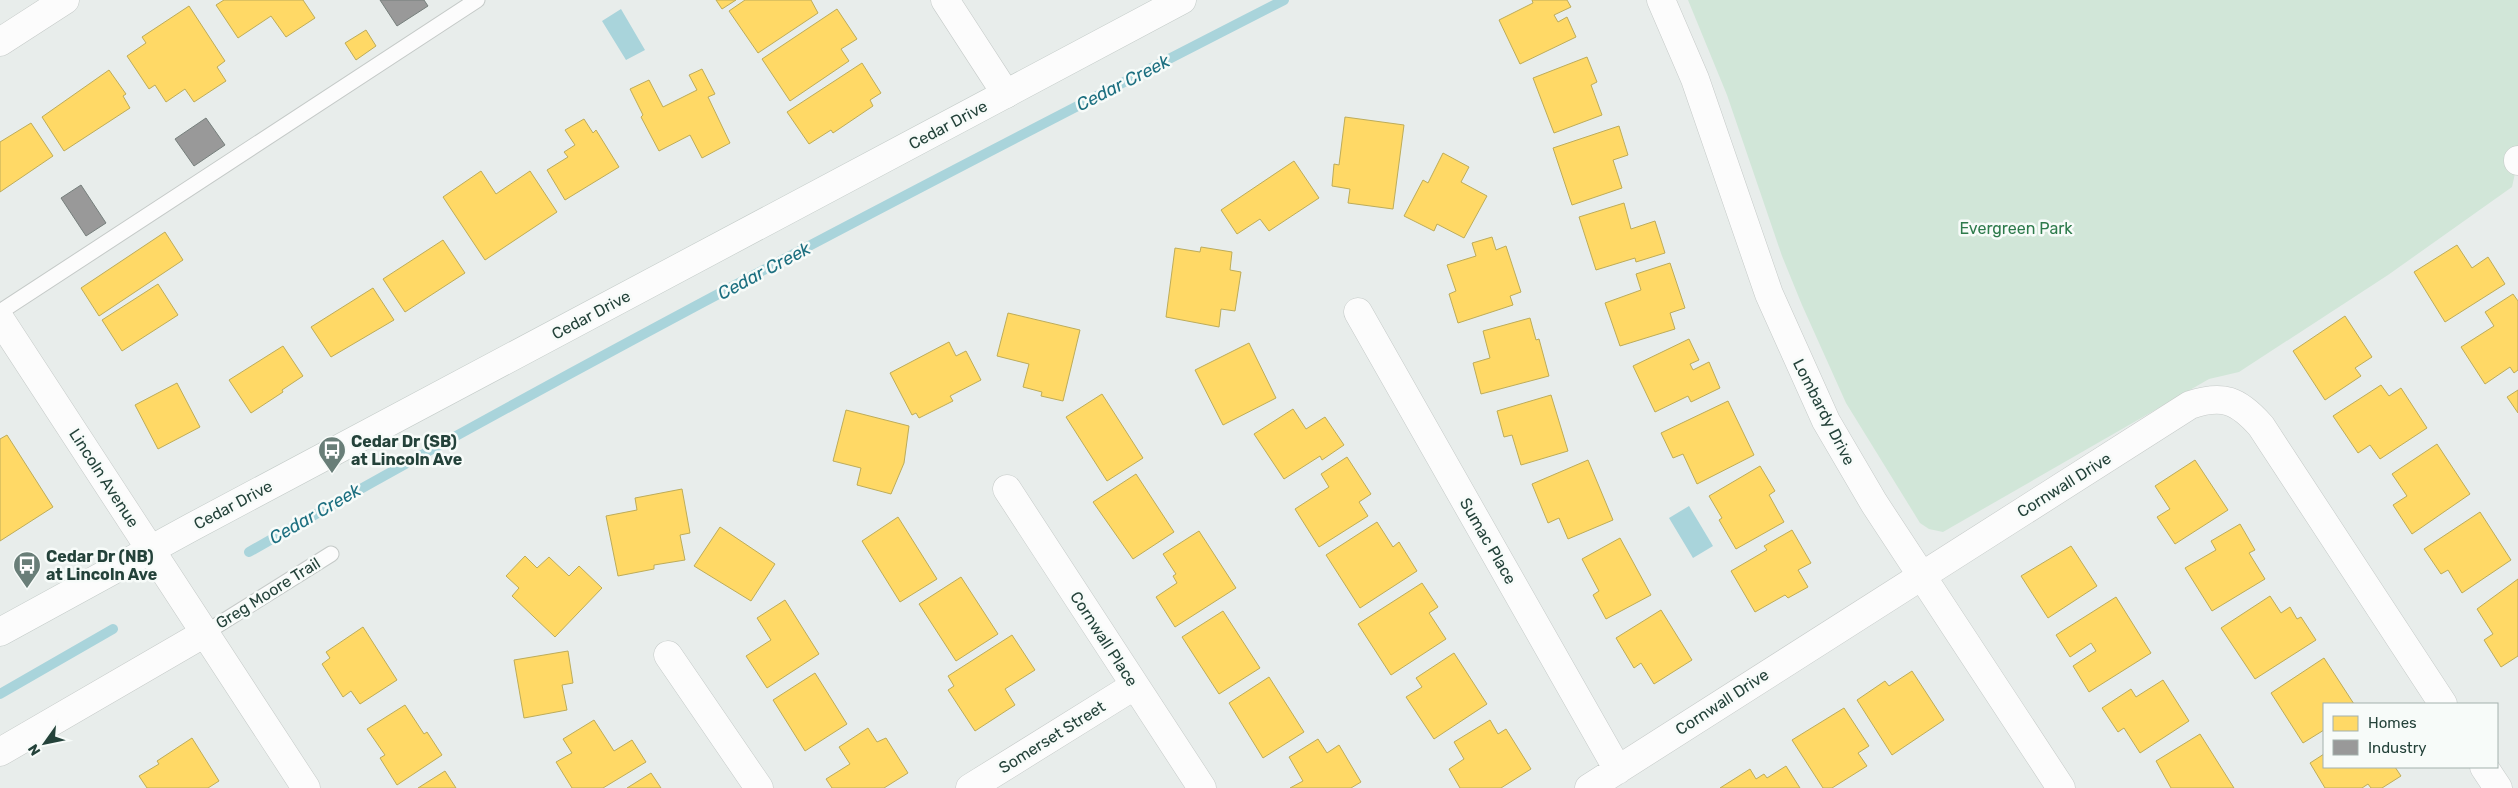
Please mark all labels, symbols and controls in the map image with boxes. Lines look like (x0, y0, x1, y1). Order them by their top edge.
water label: Cedar Creek (1072, 50, 1174, 116)
street label: Cedar Drive (906, 96, 991, 154)
park label: Evergreen Park (1959, 219, 2073, 238)
water label: Cedar Creek (714, 237, 815, 305)
street label: Cedar Drive (549, 286, 634, 344)
street label: Lombardy Drive (1789, 356, 1859, 468)
street label: Lincoln Avenue (65, 425, 143, 531)
place label: Cedar Dr (SB) at Lincoln Ave (351, 432, 462, 469)
bus stop icon: Cedar Dr (SB) at Lincoln Ave (317, 435, 347, 474)
street label: Cornwall Drive (2014, 449, 2114, 521)
street label: Cedar Drive (191, 476, 276, 534)
water label: Cedar Creek (265, 479, 365, 549)
street label: Sumac Place (1456, 495, 1520, 587)
place label: Cedar Dr (NB) at Lincoln Ave (46, 547, 157, 584)
bus stop icon: Cedar Dr (NB) at Lincoln Ave (12, 550, 42, 589)
street label: Greg Moore Trail (212, 553, 324, 633)
street label: Cornwall Place (1066, 588, 1142, 690)
street label: Cornwall Drive (1672, 665, 1772, 739)
street label: Somerset Street (995, 697, 1109, 777)
legend (2323, 703, 2498, 768)
text: Homes (2368, 714, 2417, 732)
north arrow (20, 718, 70, 768)
text: Industry (2368, 739, 2427, 757)
text: N (25, 741, 44, 759)

